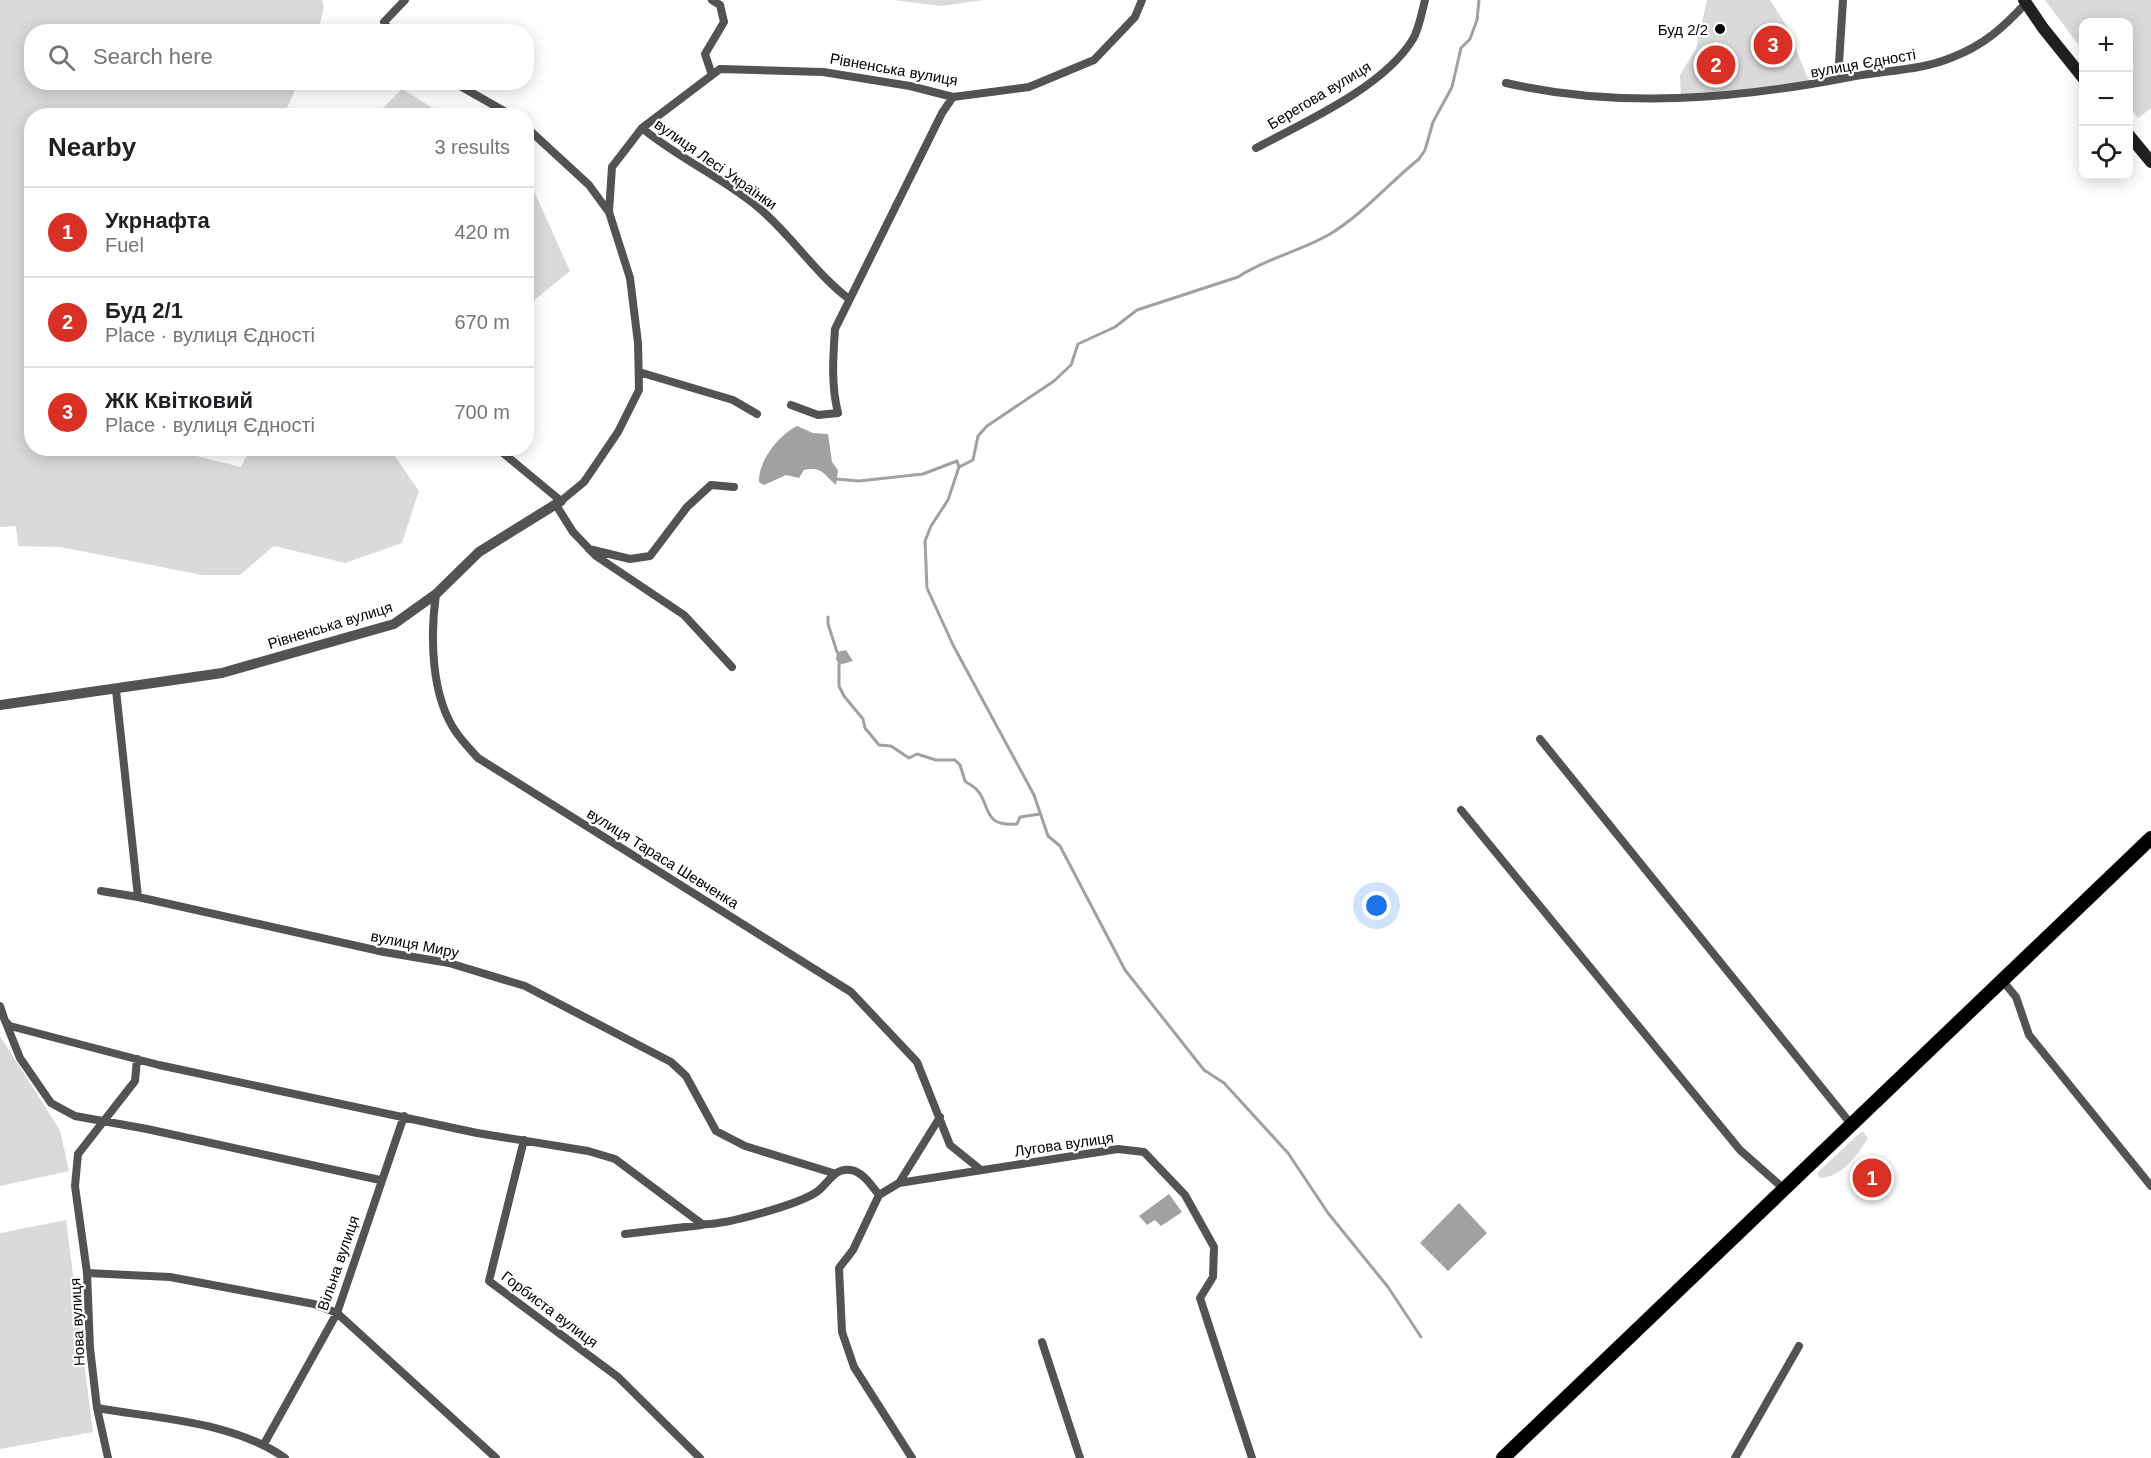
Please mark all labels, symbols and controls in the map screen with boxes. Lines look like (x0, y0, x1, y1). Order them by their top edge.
map controls (2079, 18, 2133, 180)
button: + (2079, 18, 2133, 72)
place label: Буд 2/2 (1658, 21, 1708, 38)
marker: Буд 2/2 (1713, 22, 1727, 36)
pin: 3 (1754, 22, 1792, 68)
search box (24, 24, 534, 90)
icon: search (45, 41, 78, 74)
pin: 2 (1696, 42, 1736, 88)
text: Search here (93, 44, 213, 69)
street label: вулиця Єдності (1809, 45, 1917, 81)
street label: Рівненська вулиця (829, 49, 959, 89)
street label: Берегова вулиця (1264, 57, 1374, 133)
button: − (2079, 72, 2133, 126)
street label: вулиця Лесі Українки (652, 115, 780, 213)
button: locate (2079, 126, 2133, 180)
text: Nearby (48, 132, 136, 162)
text: 3 results (434, 136, 510, 158)
text: Укрнафта (105, 208, 210, 233)
text: 1 (62, 221, 73, 243)
text: 420 m (454, 221, 510, 243)
text: Fuel (105, 234, 144, 256)
text: Буд 2/1 (105, 298, 183, 323)
text: 2 (62, 311, 73, 333)
text: 670 m (454, 311, 510, 333)
text: Place · вулиця Єдності (105, 324, 315, 346)
text: ЖК Квітковий (105, 388, 253, 413)
text: 3 (62, 401, 73, 423)
text: 700 m (454, 401, 510, 423)
text: Place · вулиця Єдності (105, 414, 315, 436)
street label: Рівненська вулиця (266, 598, 394, 652)
street label: вулиця Тараса Шевченка (584, 804, 742, 912)
your location (1362, 891, 1391, 920)
street label: вулиця Миру (370, 927, 461, 961)
street label: Лугова вулиця (1013, 1129, 1115, 1159)
pin: 1 (1852, 1156, 1892, 1200)
street label: Вільна вулиця (314, 1213, 362, 1313)
street label: Горбиста вулиця (499, 1267, 601, 1351)
street label: Нова вулиця (66, 1278, 88, 1366)

